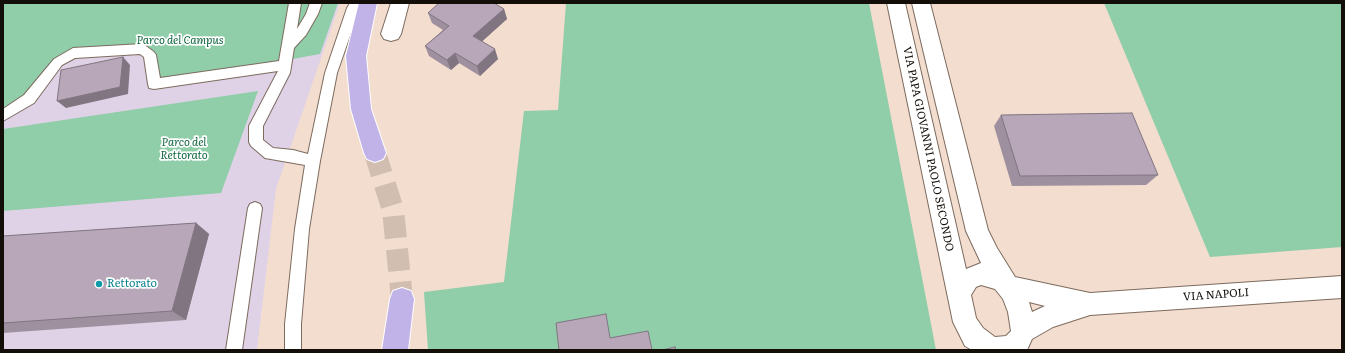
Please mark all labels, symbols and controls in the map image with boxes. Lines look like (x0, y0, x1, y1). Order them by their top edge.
park label: Parco del Campus (136, 34, 224, 48)
street label: VIA PAPA GIOVANNI PAOLO SECONDO (900, 45, 956, 253)
park label: Parco del Rettorato (160, 136, 208, 162)
place label: Rettorato (107, 277, 157, 291)
marker: Rettorato (94, 279, 104, 289)
street label: VIA NAPOLI (1183, 286, 1249, 304)

